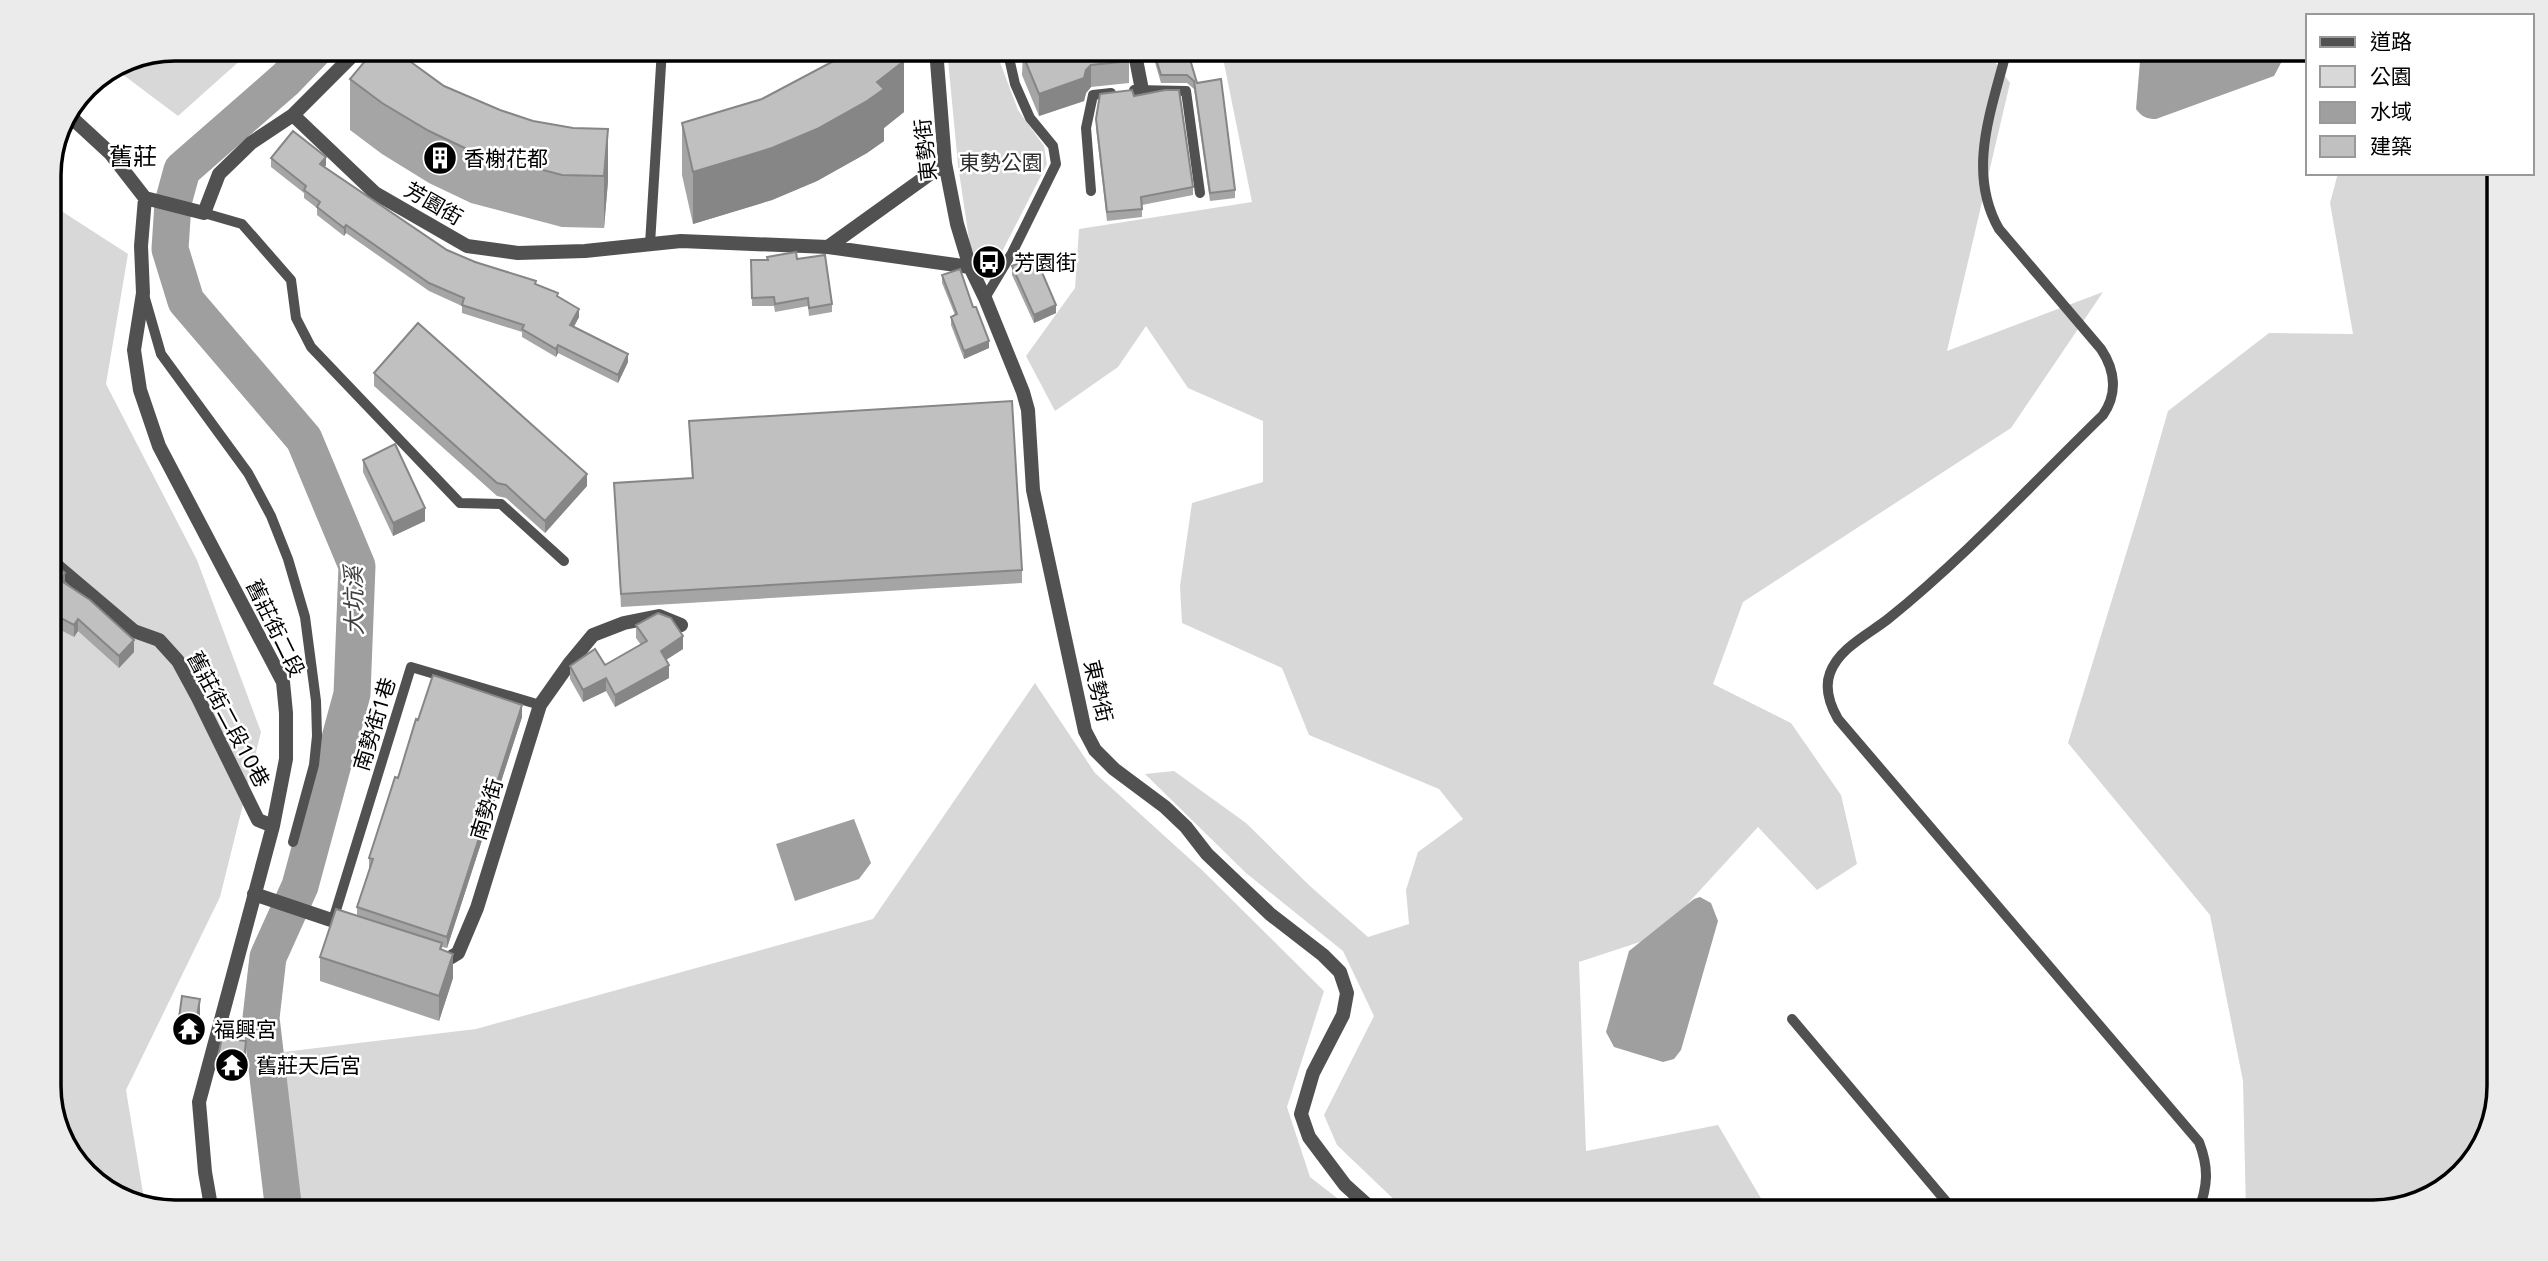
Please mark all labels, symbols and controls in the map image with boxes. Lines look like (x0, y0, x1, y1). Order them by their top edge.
legend (2306, 14, 2534, 175)
text: 道路 (2370, 27, 2412, 55)
text: 公園 (2370, 62, 2412, 90)
text: 水域 (2370, 97, 2412, 125)
street label: 東勢街 (908, 117, 942, 183)
text: 建築 (2370, 132, 2412, 160)
district label: 舊莊 (109, 139, 157, 172)
building icon: 香榭花都 (421, 139, 459, 177)
place label: 香榭花都 (464, 144, 548, 172)
park label: 東勢公園 (959, 148, 1043, 176)
street label: 芳園街 (400, 175, 468, 231)
bus stop icon: 芳園街 (970, 243, 1008, 281)
place label: 芳園街 (1014, 248, 1077, 276)
water label: 大坑溪 (336, 563, 370, 636)
street label: 舊莊街二段 (240, 575, 312, 681)
street label: 舊莊街二段10巷 (181, 646, 277, 792)
street label: 東勢街 (1078, 657, 1120, 725)
street label: 南勢街1巷 (347, 674, 401, 774)
street label: 南勢街 (463, 775, 509, 843)
temple icon: 福興宮 (170, 1010, 208, 1048)
place label: 福興宮 (214, 1015, 277, 1043)
temple icon: 舊莊天后宮 (213, 1046, 251, 1084)
place label: 舊莊天后宮 (256, 1051, 361, 1079)

